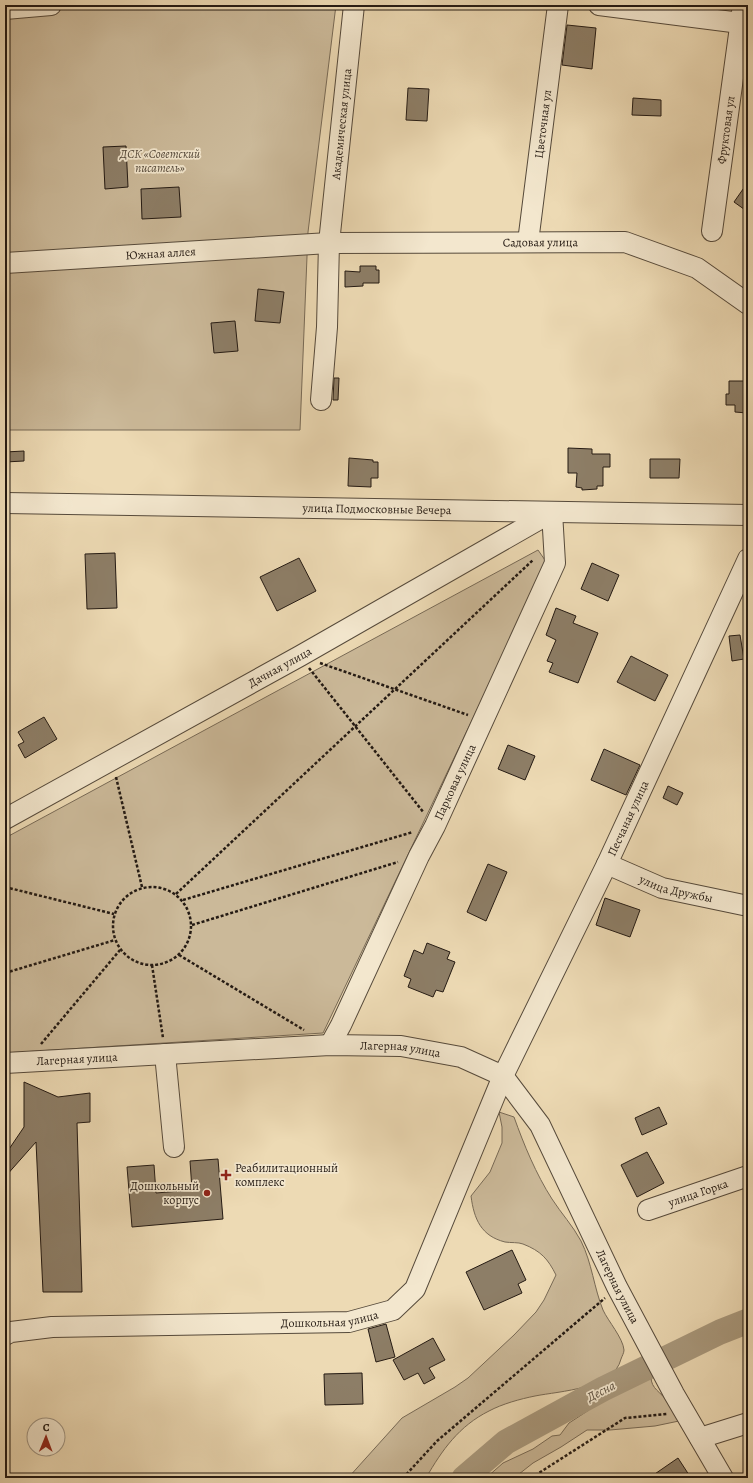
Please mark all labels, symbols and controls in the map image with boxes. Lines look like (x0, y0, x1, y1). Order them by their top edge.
street label: Академическая улица (328, 67, 355, 181)
street label: Цветочная ул (531, 89, 555, 159)
street label: Фруктовая ул (713, 95, 738, 165)
park label: ДСК «Советский писатель» (119, 146, 200, 176)
street label: Садовая улица (503, 234, 578, 250)
street label: Южная аллея (125, 243, 196, 264)
street label: улица Подмосковные Вечера (301, 500, 452, 518)
street label: Дачная улица (245, 643, 315, 691)
street label: Парковая улица (430, 741, 480, 823)
street label: Песчаная улица (604, 777, 653, 859)
street label: улица Дружбы (636, 871, 714, 906)
street label: Лагерная улица (360, 1037, 442, 1061)
street label: Лагерная улица (36, 1049, 118, 1069)
place label: Реабилитационный комплекс (235, 1160, 338, 1190)
marker: Реабилитационный комплекс (220, 1169, 232, 1181)
street label: улица Горка (665, 1175, 731, 1211)
place label: Дошкольный корпус (130, 1178, 199, 1208)
marker: Дошкольный корпус (202, 1188, 212, 1198)
street label: Лагерная улица (592, 1246, 643, 1327)
street label: Дошкольная улица (281, 1306, 381, 1331)
water label: Десна (583, 1377, 618, 1406)
north arrow (26, 1417, 66, 1457)
text: С (43, 1420, 50, 1435)

